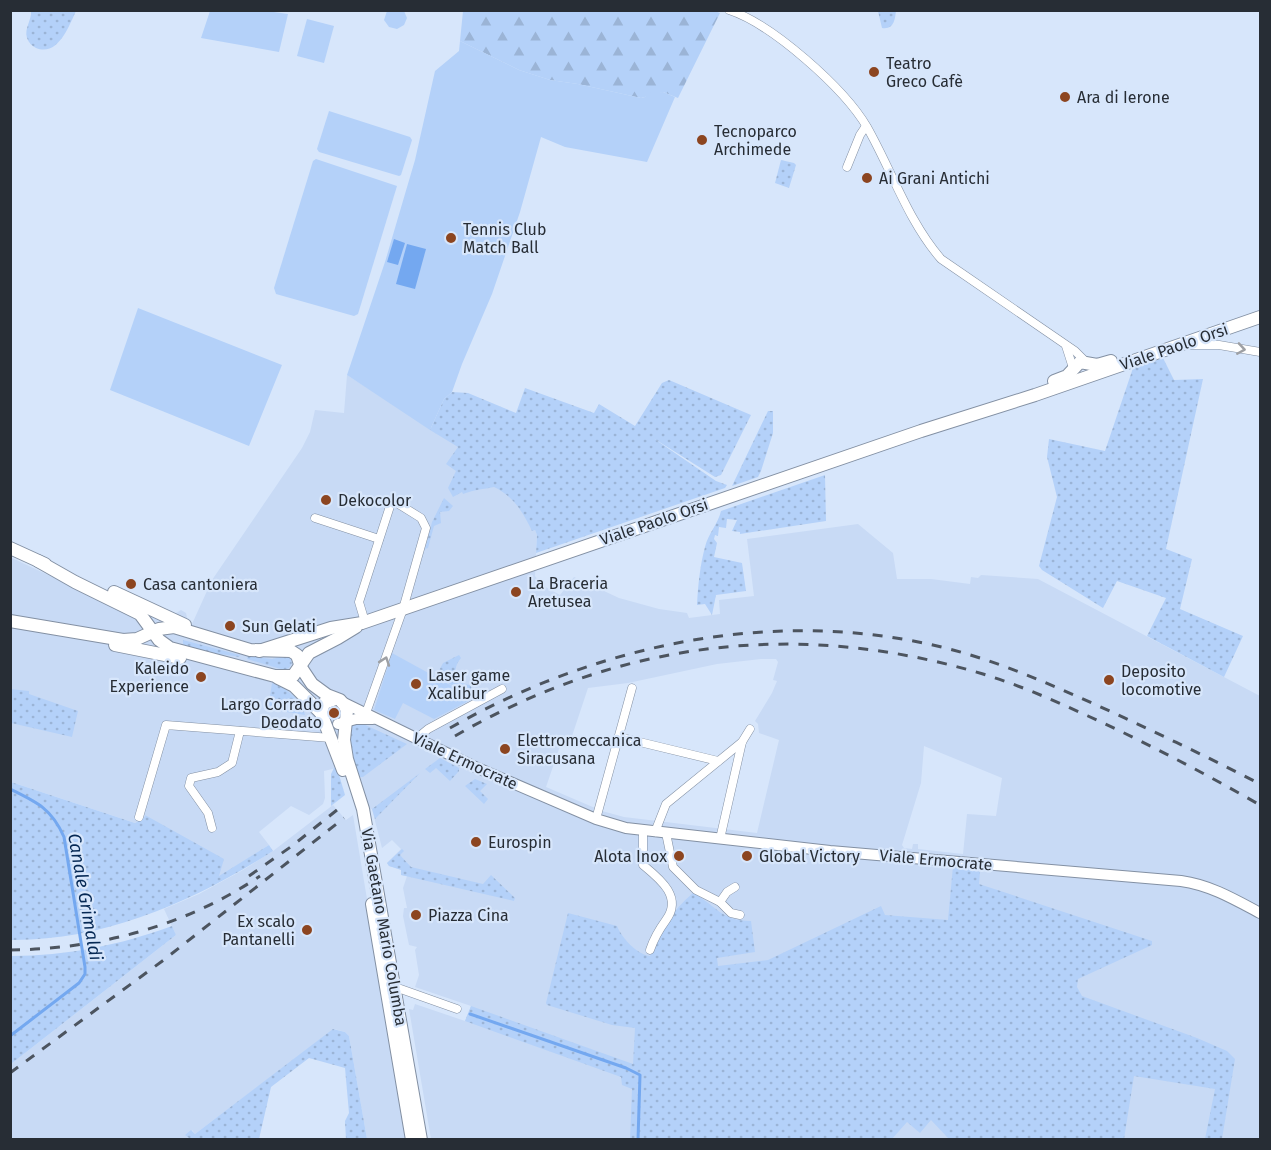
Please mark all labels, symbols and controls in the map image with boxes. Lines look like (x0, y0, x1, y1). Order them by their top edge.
place label: Teatro Greco Cafè (886, 54, 963, 91)
marker: Teatro Greco Cafè (867, 65, 881, 79)
place label: Ara di Ierone (1077, 88, 1170, 107)
marker: Ara di Ierone (1058, 90, 1072, 104)
place label: Tecnoparco Archimede (714, 122, 797, 159)
marker: Tecnoparco Archimede (695, 133, 709, 147)
place label: Ai Grani Antichi (879, 169, 990, 188)
marker: Ai Grani Antichi (860, 171, 874, 185)
place label: Tennis Club Match Ball (463, 220, 546, 257)
marker: Tennis Club Match Ball (444, 231, 458, 245)
street label: Viale Paolo Orsi (1117, 320, 1231, 374)
one-way arrow (1237, 342, 1246, 354)
place label: Dekocolor (338, 491, 412, 510)
marker: Dekocolor (319, 493, 333, 507)
street label: Viale Paolo Orsi (597, 495, 711, 549)
place label: La Braceria Aretusea (528, 574, 608, 611)
place label: Casa cantoniera (143, 575, 258, 594)
marker: Casa cantoniera (124, 577, 138, 591)
marker: La Braceria Aretusea (509, 585, 523, 599)
place label: Sun Gelati (242, 617, 316, 636)
marker: Sun Gelati (223, 619, 237, 633)
one-way arrow (377, 656, 390, 667)
place label: Kaleido Experience (110, 659, 189, 696)
place label: Deposito locomotive (1121, 662, 1202, 699)
place label: Laser game Xcalibur (428, 666, 510, 703)
marker: Kaleido Experience (194, 670, 208, 684)
marker: Deposito locomotive (1102, 673, 1116, 687)
marker: Laser game Xcalibur (409, 677, 423, 691)
place label: Largo Corrado Deodato (221, 695, 322, 732)
marker: Largo Corrado Deodato (327, 706, 341, 720)
street label: Viale Ermocrate (410, 728, 520, 794)
place label: Elettromeccanica Siracusana (517, 731, 641, 768)
marker: Elettromeccanica Siracusana (498, 742, 512, 756)
street label: Via Gaetano Mario Columba (357, 827, 411, 1027)
water label: Canale Grimaldi (63, 832, 107, 962)
place label: Eurospin (488, 833, 552, 852)
marker: Eurospin (469, 835, 483, 849)
street label: Viale Ermocrate (879, 846, 993, 874)
place label: Alota Inox (594, 847, 667, 866)
place label: Global Victory (759, 847, 860, 866)
marker: Alota Inox (672, 849, 686, 863)
marker: Global Victory (740, 849, 754, 863)
place label: Piazza Cina (428, 906, 509, 925)
marker: Piazza Cina (409, 908, 423, 922)
place label: Ex scalo Pantanelli (222, 912, 295, 949)
marker: Ex scalo Pantanelli (300, 923, 314, 937)

